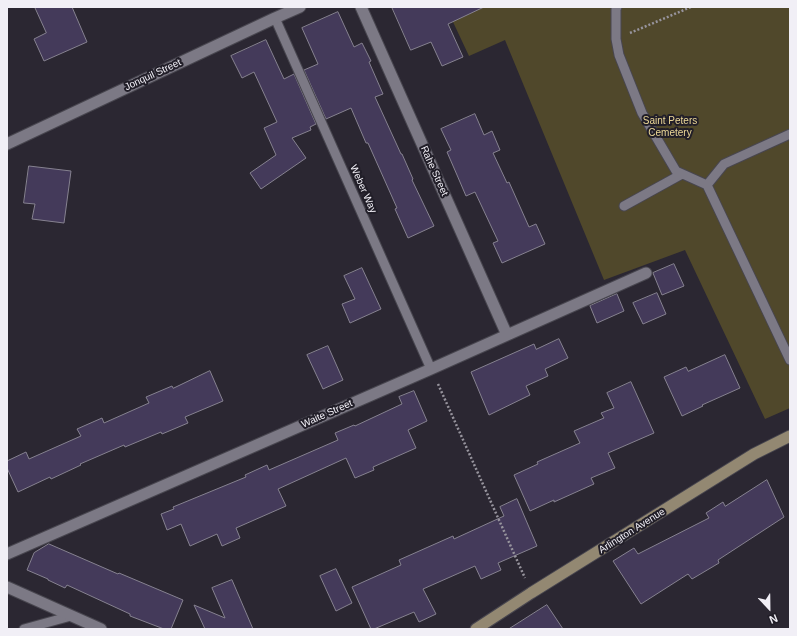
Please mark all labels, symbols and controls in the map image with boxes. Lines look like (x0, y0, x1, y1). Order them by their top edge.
street label: Jonquil Street (123, 57, 183, 93)
park label: Saint Peters Cemetery (643, 115, 697, 138)
street label: Rahe Street (418, 144, 450, 198)
street label: Weber Way (347, 163, 379, 215)
street label: Waite Street (300, 397, 354, 431)
street label: Arlington Avenue (597, 506, 667, 556)
north arrow (749, 588, 789, 628)
text: N (768, 612, 779, 626)

